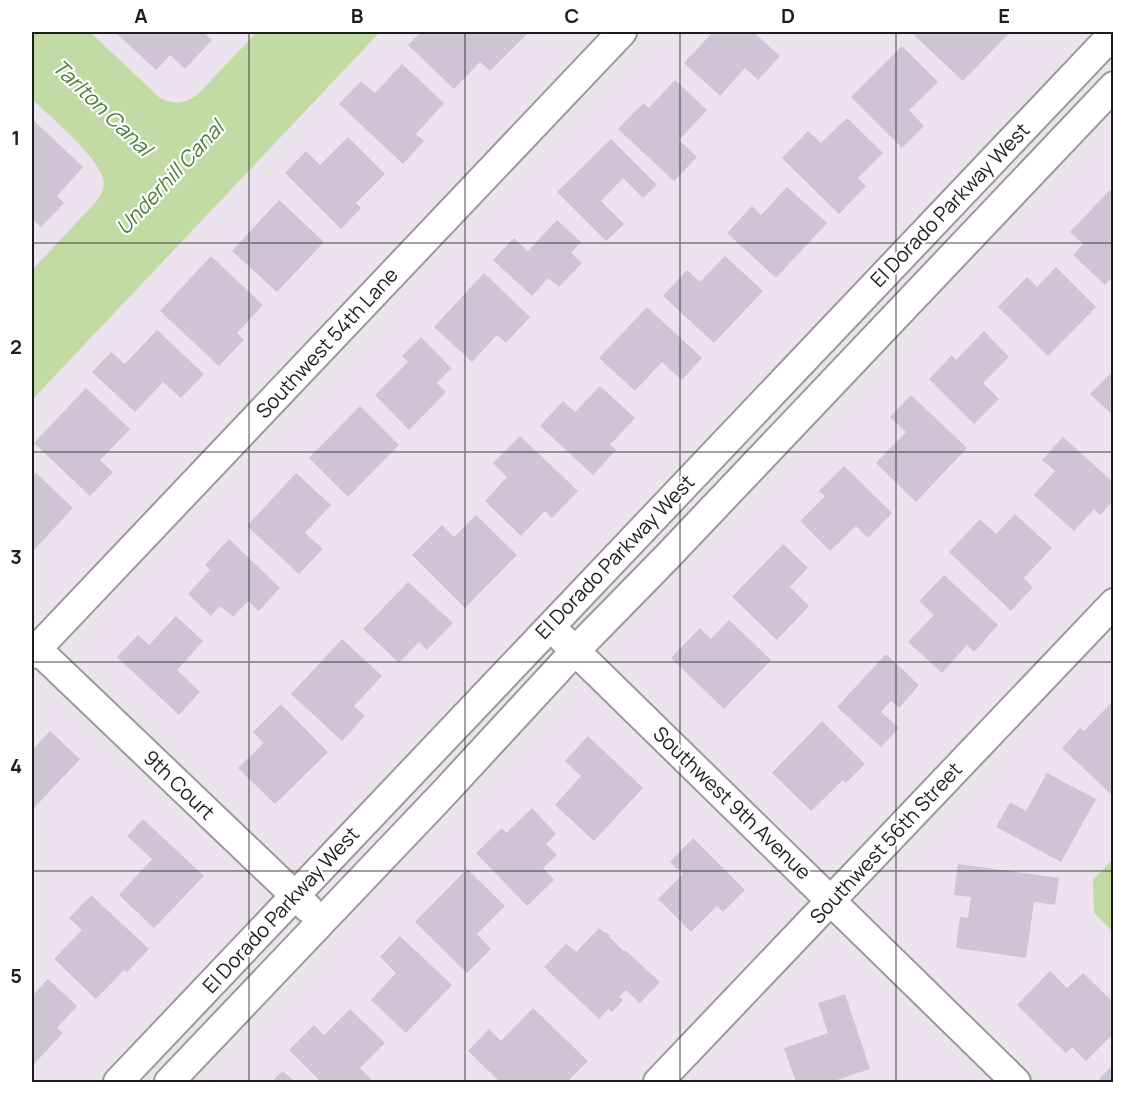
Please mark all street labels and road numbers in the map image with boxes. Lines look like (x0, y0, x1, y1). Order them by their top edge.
street label: El Dorado Parkway West (864, 117, 1035, 293)
street label: Southwest 54th Lane (250, 261, 404, 424)
street label: El Dorado Parkway West (529, 469, 700, 645)
street label: Southwest 9th Avenue (647, 720, 817, 885)
street label: 9th Court (138, 744, 221, 825)
street label: Southwest 56th Street (804, 756, 968, 929)
street label: El Dorado Parkway West (196, 821, 365, 999)

